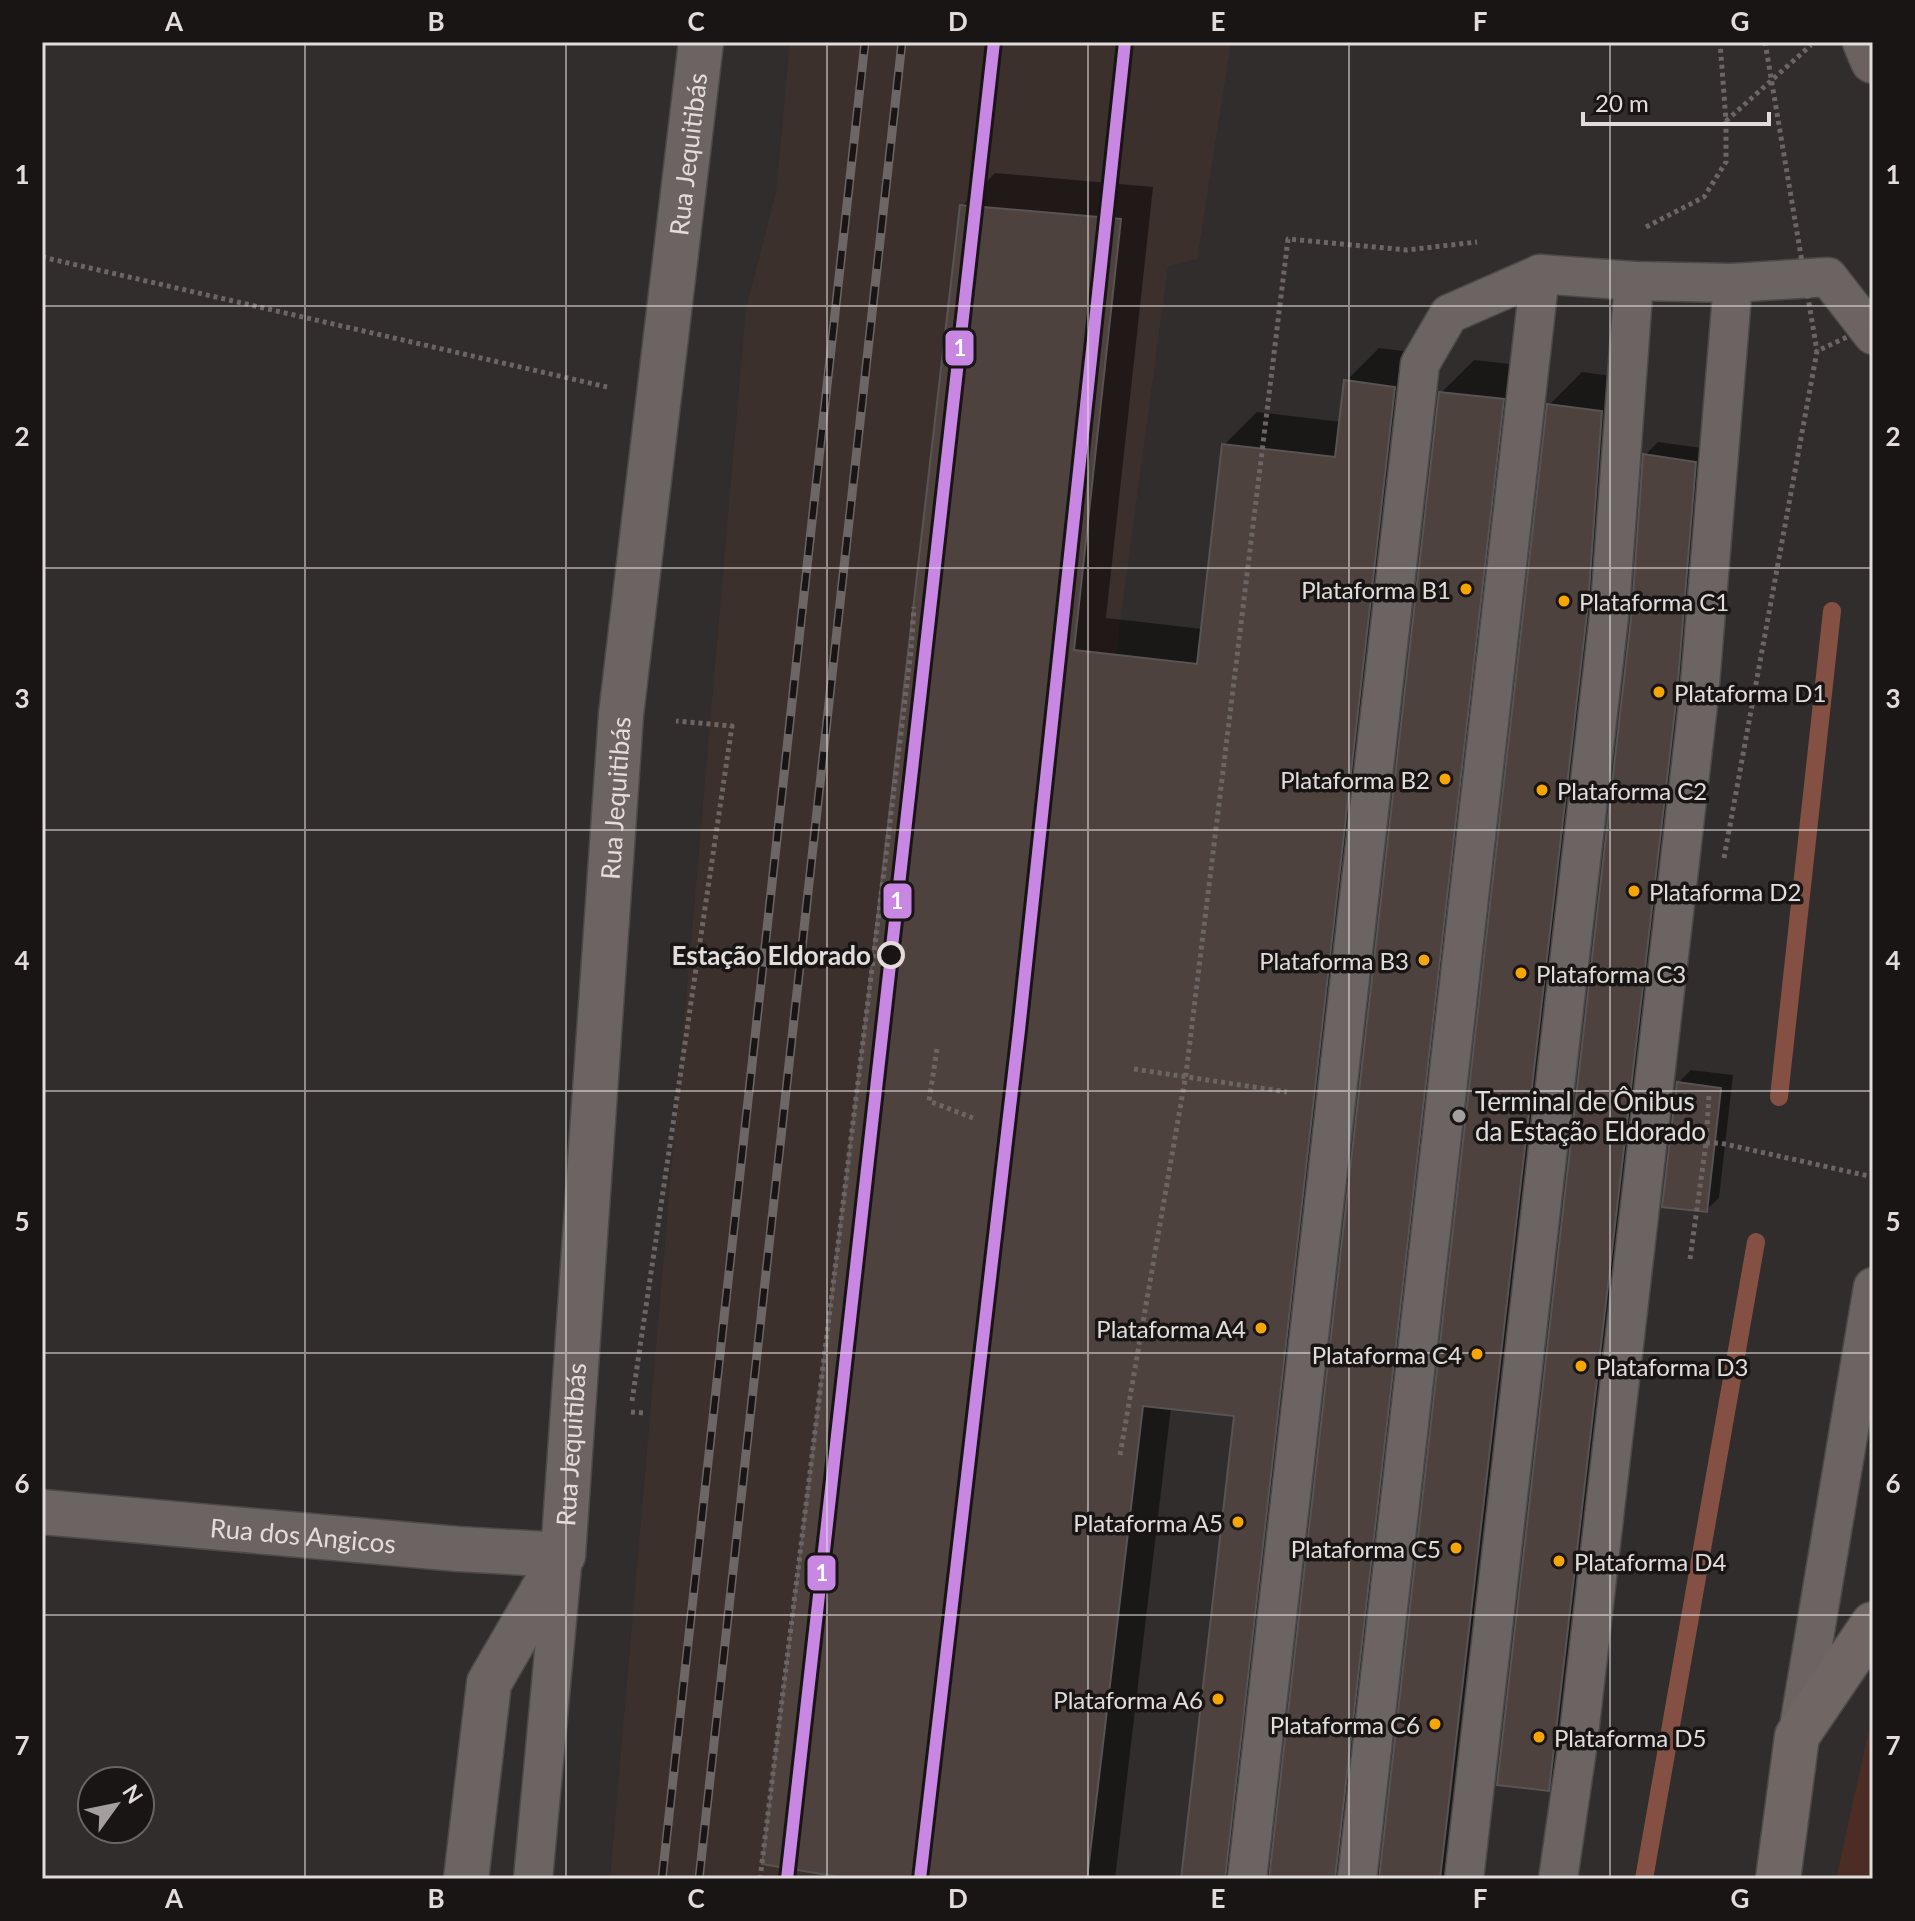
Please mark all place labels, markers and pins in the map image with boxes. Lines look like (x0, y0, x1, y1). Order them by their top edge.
place label: Plataforma B1 (1301, 575, 1451, 604)
marker: Plataforma B1 (1458, 581, 1474, 597)
place label: Plataforma C1 (1579, 587, 1729, 616)
marker: Plataforma C1 (1556, 593, 1572, 609)
place label: Plataforma D1 (1674, 678, 1826, 707)
marker: Plataforma D1 (1651, 684, 1667, 700)
place label: Plataforma B2 (1280, 765, 1430, 794)
marker: Plataforma B2 (1437, 771, 1453, 787)
place label: Plataforma C2 (1557, 776, 1707, 805)
marker: Plataforma C2 (1534, 782, 1550, 798)
place label: Plataforma D2 (1649, 877, 1801, 906)
marker: Plataforma D2 (1626, 883, 1642, 899)
place label: Estação Eldorado (671, 939, 871, 971)
marker: Estação Eldorado (878, 942, 904, 968)
place label: Plataforma B3 (1259, 946, 1409, 975)
marker: Plataforma B3 (1416, 952, 1432, 968)
place label: Plataforma C3 (1536, 959, 1686, 988)
marker: Plataforma C3 (1513, 965, 1529, 981)
place label: Terminal de Ônibus da Estação Eldorado (1475, 1085, 1706, 1147)
marker: Terminal de Ônibus da Estação Eldorado (1450, 1107, 1468, 1125)
place label: Plataforma A4 (1096, 1314, 1246, 1343)
marker: Plataforma A4 (1253, 1320, 1269, 1336)
place label: Plataforma C4 (1312, 1340, 1462, 1369)
marker: Plataforma C4 (1469, 1346, 1485, 1362)
place label: Plataforma D3 (1596, 1352, 1748, 1381)
marker: Plataforma D3 (1573, 1358, 1589, 1374)
place label: Plataforma A5 (1073, 1508, 1223, 1537)
marker: Plataforma A5 (1230, 1514, 1246, 1530)
place label: Plataforma C5 (1291, 1534, 1441, 1563)
marker: Plataforma C5 (1448, 1540, 1464, 1556)
place label: Plataforma D4 (1574, 1547, 1727, 1576)
marker: Plataforma D4 (1551, 1553, 1567, 1569)
place label: Plataforma A6 (1053, 1685, 1203, 1714)
marker: Plataforma A6 (1210, 1691, 1226, 1707)
place label: Plataforma C6 (1270, 1710, 1420, 1739)
marker: Plataforma C6 (1427, 1716, 1443, 1732)
place label: Plataforma D5 (1554, 1723, 1706, 1752)
marker: Plataforma D5 (1531, 1729, 1547, 1745)

